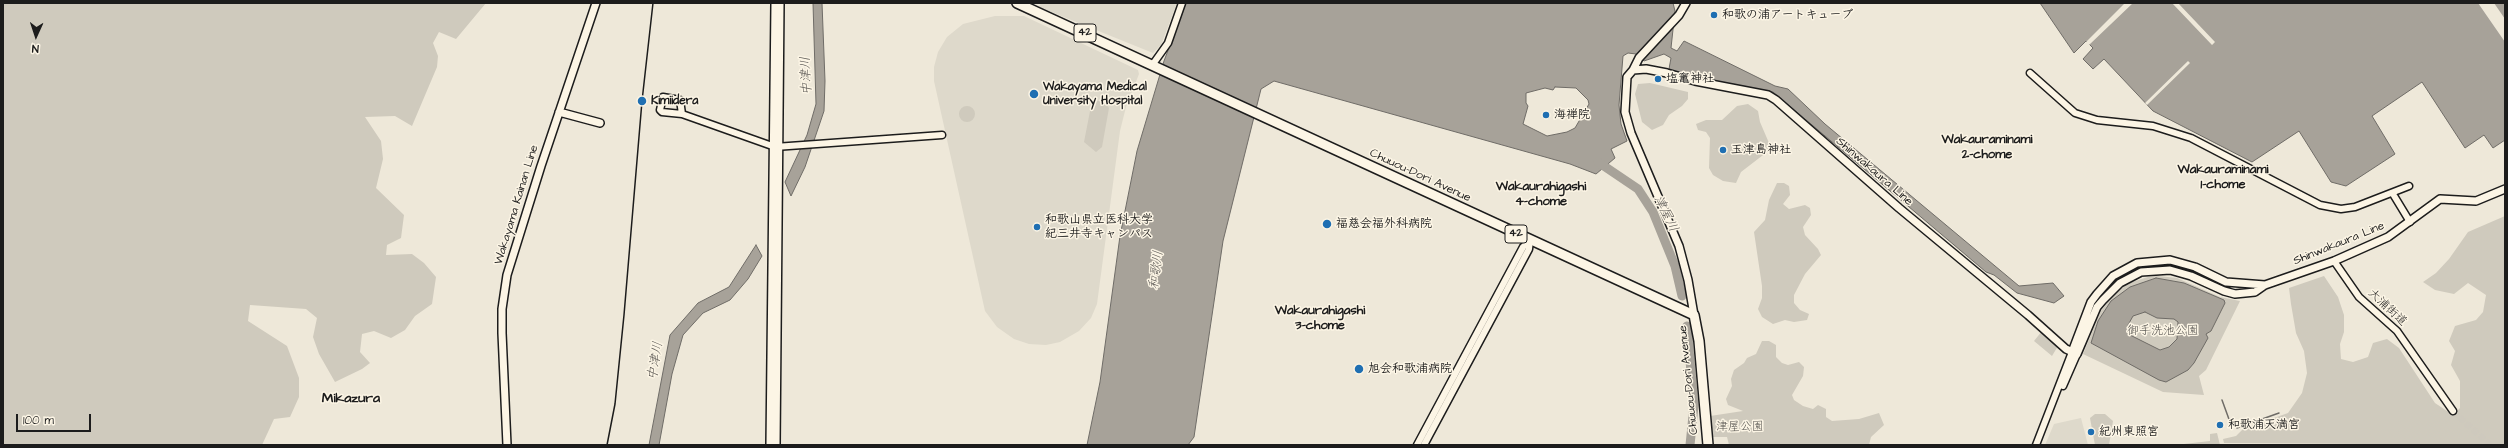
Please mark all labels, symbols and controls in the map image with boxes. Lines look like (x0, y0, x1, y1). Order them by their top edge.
place label: 和歌の浦アートキューブ (1722, 8, 1853, 22)
marker: 和歌の浦アートキューブ (1709, 10, 1719, 20)
north arrow (16, 16, 56, 56)
road number: 42 (1074, 24, 1096, 42)
text: N (32, 41, 39, 56)
water label: 中津川 (798, 56, 816, 96)
place label: 塩竃神社 (1666, 72, 1714, 86)
marker: 塩竃神社 (1653, 74, 1663, 84)
place label: Wakayama Medical University Hospital (1043, 80, 1147, 108)
marker: Wakayama Medical University Hospital (1028, 88, 1040, 100)
place label: Kimiidera (651, 94, 698, 108)
marker: Kimiidera (636, 95, 648, 107)
place label: 海禅院 (1554, 108, 1590, 122)
marker: 海禅院 (1541, 110, 1551, 120)
district label: Wakauraminami 2-chome (1941, 132, 2033, 163)
street label: Shinwakaura Line (1833, 135, 1915, 209)
street label: Wakayama Kainan Line (492, 143, 542, 267)
place label: 玉津島神社 (1731, 143, 1791, 157)
marker: 玉津島神社 (1718, 145, 1728, 155)
street label: Chuuou-Dori Avenue (1367, 146, 1473, 206)
district label: Wakauraminami 1-chome (2177, 162, 2269, 193)
district label: Wakaurahigashi 4-chome (1496, 179, 1586, 210)
water label: 津屋川 (1649, 193, 1681, 235)
place label: 和歌山県立医科大学 紀三井寺キャンパス (1045, 213, 1153, 241)
place label: 福慈会福外科病院 (1336, 217, 1432, 231)
marker: 福慈会福外科病院 (1321, 218, 1333, 230)
street label: Shinwakaura Line (2291, 219, 2387, 269)
marker: 和歌山県立医科大学 紀三井寺キャンパス (1032, 222, 1042, 232)
road number: 42 (1505, 225, 1527, 243)
water label: 和歌川 (1147, 250, 1167, 290)
street label: 大浦街道 (2365, 286, 2409, 330)
district label: Wakaurahigashi 3-chome (1275, 303, 1365, 334)
park label: 御手洗池公園 (2127, 324, 2199, 338)
street label: Chuuou-Dori Avenue (1676, 325, 1702, 435)
water label: 中津川 (645, 341, 667, 381)
place label: 旭会和歌浦病院 (1368, 362, 1452, 376)
marker: 旭会和歌浦病院 (1353, 363, 1365, 375)
district label: Mikazura (322, 391, 380, 407)
scale bar (18, 406, 93, 432)
text: 100 m (23, 412, 54, 429)
place label: 和歌浦天満宮 (2228, 418, 2300, 432)
park label: 津屋公園 (1716, 420, 1764, 434)
marker: 和歌浦天満宮 (2215, 420, 2225, 430)
place label: 紀州東照宮 (2099, 425, 2159, 439)
marker: 紀州東照宮 (2086, 427, 2096, 437)

